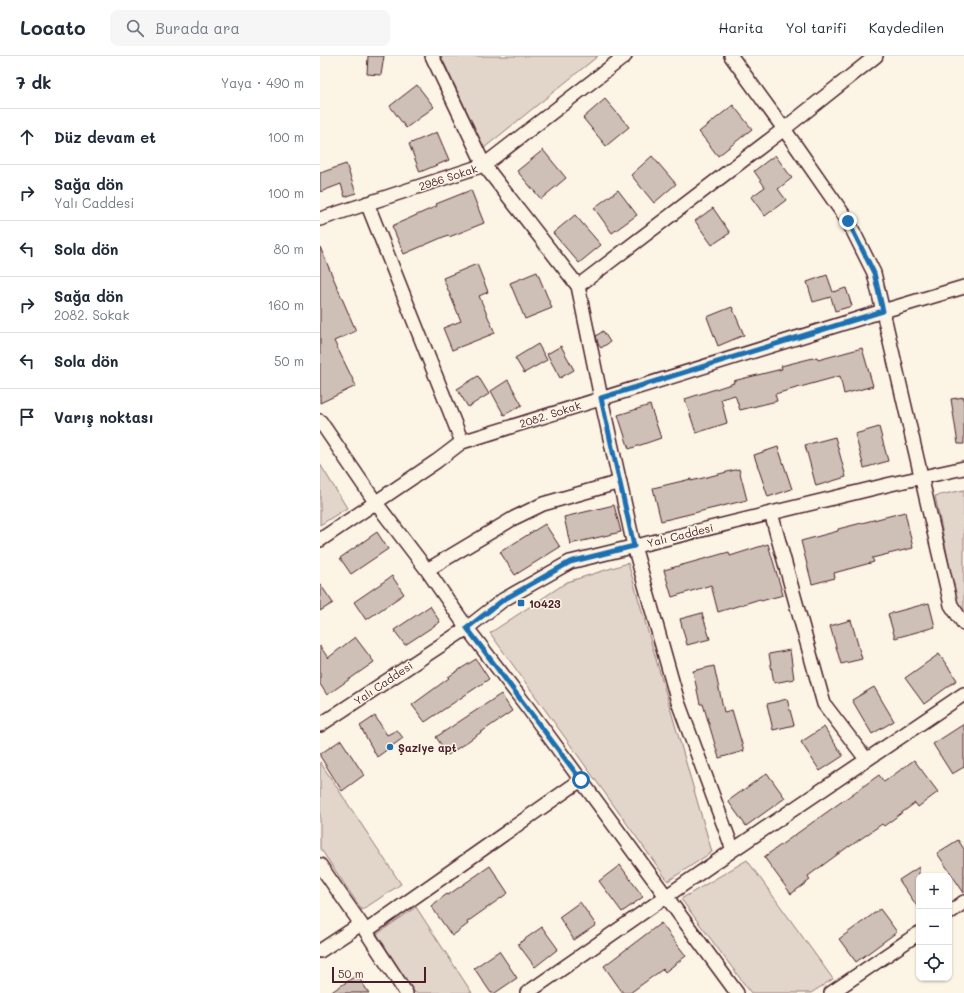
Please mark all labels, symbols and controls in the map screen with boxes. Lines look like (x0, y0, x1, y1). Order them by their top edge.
search box (110, 10, 390, 46)
text: Locato (20, 15, 86, 40)
icon: search (124, 17, 146, 39)
text: Burada ara (156, 18, 240, 38)
text: Harita (719, 18, 763, 37)
text: Yol tarifi (785, 18, 847, 37)
text: Kaydedilen (869, 18, 944, 37)
text: 7 dk (16, 71, 52, 93)
text: Yaya · 490 m (221, 74, 304, 91)
icon: ahead (16, 126, 38, 148)
text: Düz devam et (54, 127, 156, 147)
text: 100 m (268, 128, 304, 145)
street label: 2986 Sokak (417, 160, 479, 194)
text: Sağa dön (54, 174, 123, 194)
icon: right (16, 182, 38, 204)
text: 100 m (268, 184, 304, 201)
text: Yalı Caddesi (54, 194, 134, 211)
route end (839, 212, 857, 230)
icon: left (16, 238, 38, 260)
text: Sola dön (54, 239, 118, 259)
text: 80 m (274, 240, 304, 257)
text: Sağa dön (54, 286, 123, 306)
icon: right (16, 294, 38, 316)
text: 160 m (268, 296, 304, 313)
text: 2082. Sokak (54, 306, 129, 323)
icon: left (16, 350, 38, 372)
text: Sola dön (54, 351, 118, 371)
text: 50 m (274, 352, 304, 369)
street label: 2082. Sokak (517, 397, 583, 431)
icon: arrive (16, 406, 38, 428)
text: Varış noktası (54, 407, 154, 427)
street label: Yalı Caddesi (645, 520, 715, 550)
place label: 10423 (529, 596, 561, 611)
marker: 10423 (516, 598, 526, 608)
street label: Yalı Caddesi (351, 658, 415, 708)
place label: Şaziye apt (398, 740, 457, 755)
marker: Şaziye apt (385, 742, 395, 752)
route start (572, 771, 590, 789)
map controls (916, 873, 952, 981)
button: + (916, 873, 952, 909)
button: − (916, 909, 952, 945)
button: locate (916, 945, 952, 981)
scale bar (332, 965, 426, 984)
text: 50 m (338, 966, 364, 981)

